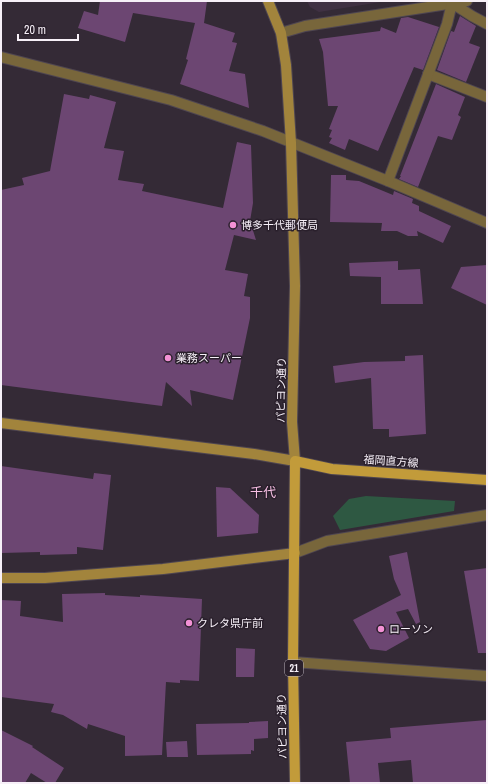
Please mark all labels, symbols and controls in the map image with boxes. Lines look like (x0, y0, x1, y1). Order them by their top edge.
scale bar (18, 16, 78, 42)
text: 20 m (24, 22, 46, 38)
place label: 博多千代郵便局 (241, 218, 318, 232)
marker: 博多千代郵便局 (228, 220, 238, 230)
place label: 業務スーパー (176, 351, 242, 365)
marker: 業務スーパー (163, 353, 173, 363)
street label: パピヨン通り (273, 357, 289, 423)
street label: 福岡直方線 (363, 452, 419, 470)
district label: 千代 (250, 484, 276, 501)
place label: クレタ県庁前 (197, 616, 263, 630)
marker: クレタ県庁前 (184, 618, 194, 628)
place label: ローソン (389, 622, 433, 636)
marker: ローソン (376, 624, 386, 634)
road number: 21 (285, 660, 303, 676)
street label: パピヨン通り (274, 693, 290, 759)

